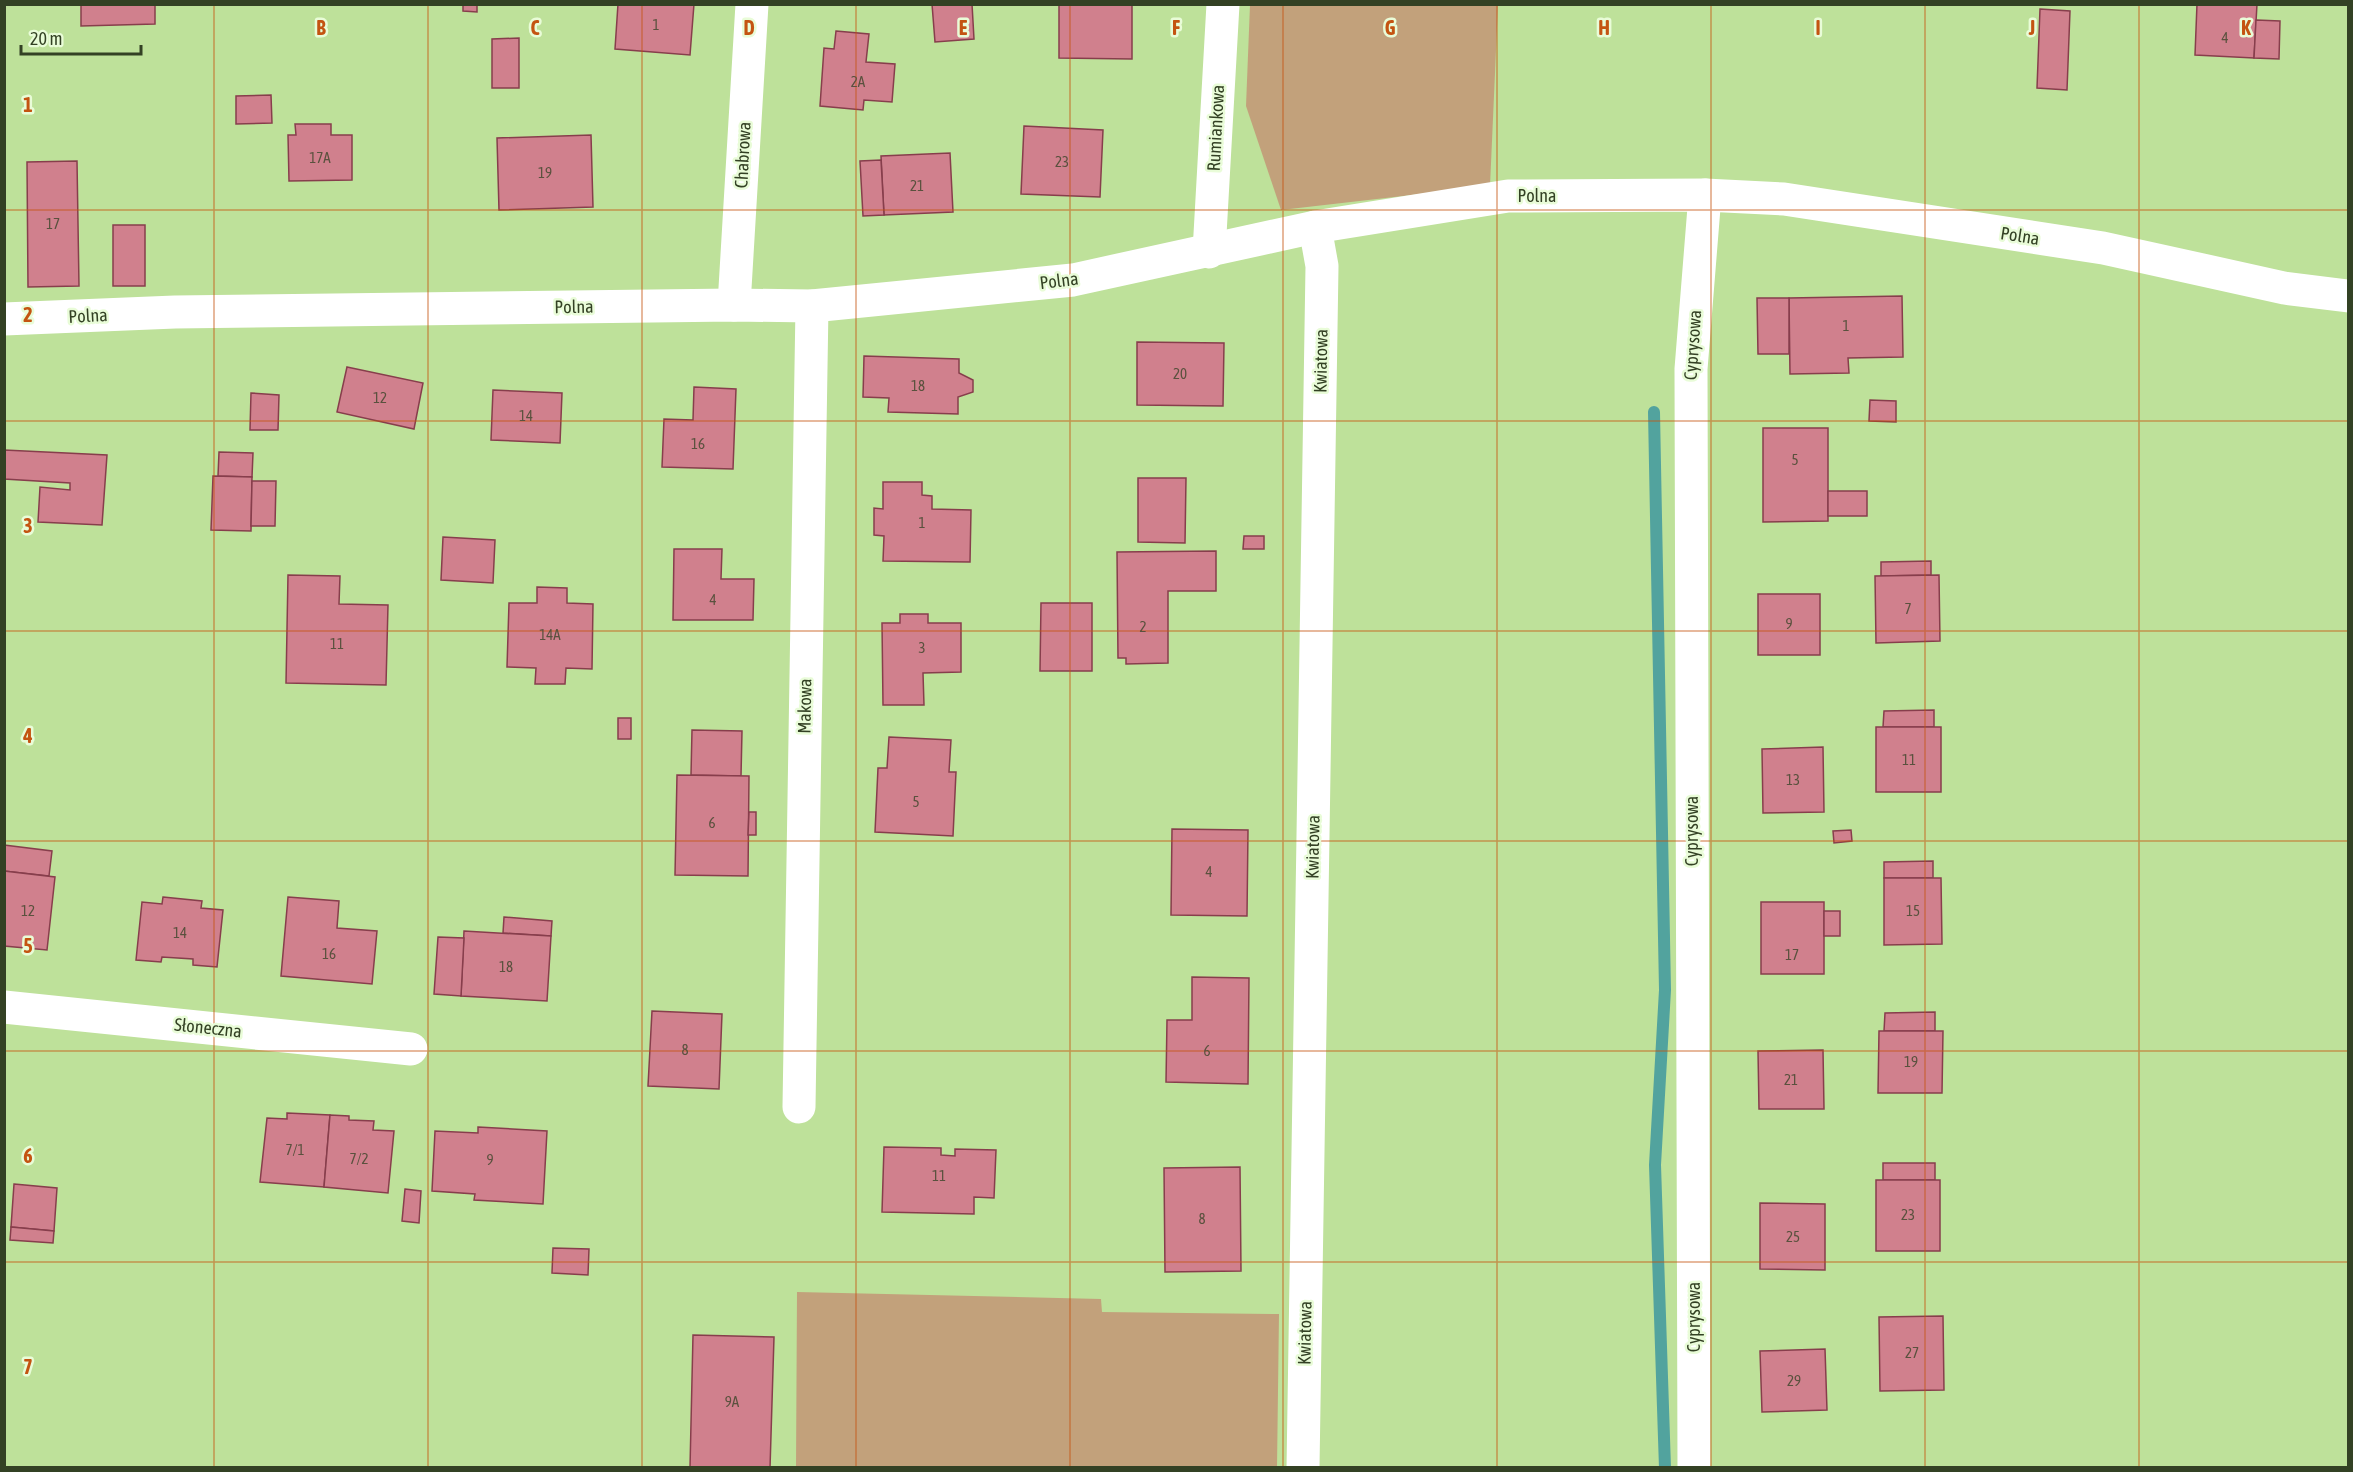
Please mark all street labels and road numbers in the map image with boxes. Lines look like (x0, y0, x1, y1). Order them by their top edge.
street label: Rumiankowa (1203, 84, 1228, 172)
street label: Chabrowa (730, 121, 755, 189)
street label: Polna (1518, 185, 1556, 206)
street label: Polna (1999, 222, 2041, 249)
street label: Polna (1038, 268, 1080, 293)
street label: Polna (554, 296, 594, 317)
street label: Polna (68, 304, 108, 327)
street label: Cyprysowa (1680, 309, 1705, 381)
street label: Kwiatowa (1309, 329, 1332, 393)
street label: Makowa (794, 678, 815, 734)
street label: Cyprysowa (1681, 796, 1702, 866)
street label: Kwiatowa (1301, 815, 1324, 879)
street label: Słoneczna (173, 1014, 243, 1041)
street label: Cyprysowa (1683, 1282, 1704, 1352)
street label: Kwiatowa (1293, 1301, 1316, 1365)

